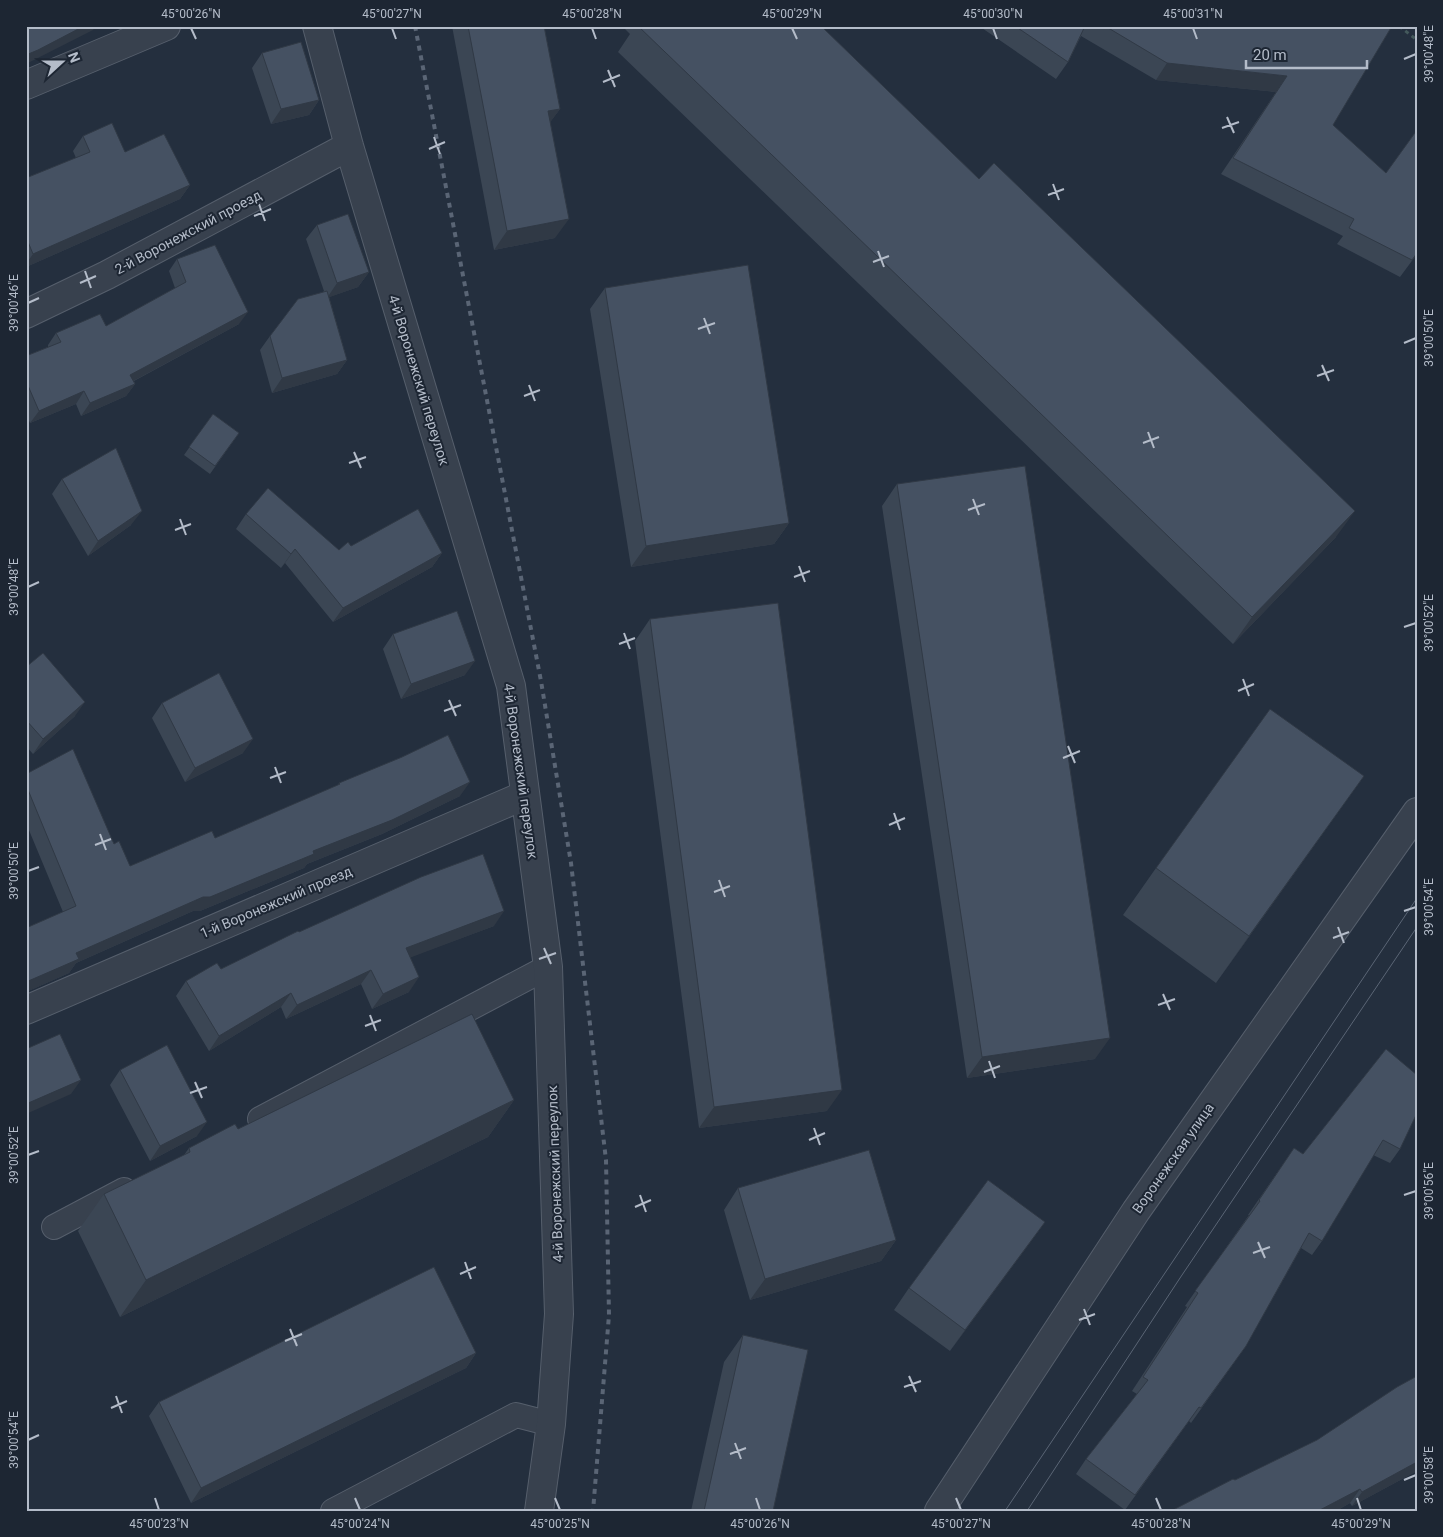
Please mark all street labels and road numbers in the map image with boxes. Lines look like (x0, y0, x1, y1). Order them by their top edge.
street label: 2-й Воронежский проезд (112, 186, 264, 277)
street label: 4-й Воронежский переулок (385, 293, 453, 467)
street label: 4-й Воронежский переулок (501, 682, 541, 860)
street label: 1-й Воронежский проезд (198, 863, 355, 941)
street label: 4-й Воронежский переулок (544, 1085, 566, 1263)
street label: Воронежская улица (1129, 1100, 1217, 1216)

